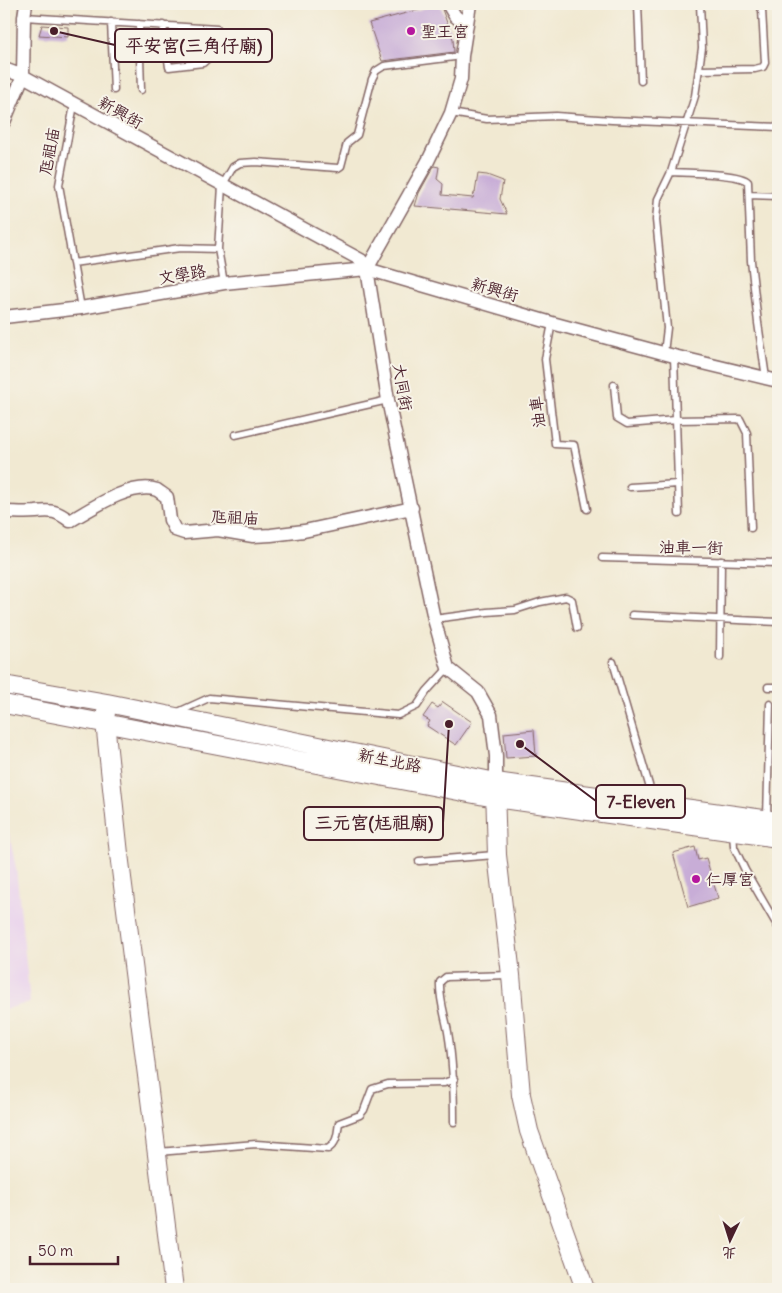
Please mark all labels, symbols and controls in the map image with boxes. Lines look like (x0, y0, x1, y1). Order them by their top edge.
place label: 聖王宮 (421, 21, 469, 41)
marker: 聖王宮 (405, 25, 417, 37)
callout: 平安宮(三角仔廟) (115, 29, 272, 62)
text: 平安宮(三角仔廟) (126, 34, 262, 57)
street label: 新興街 (95, 92, 147, 132)
street label: 尫祖庙 (35, 126, 63, 176)
street label: 文學路 (157, 260, 207, 288)
street label: 新興街 (469, 273, 521, 305)
street label: 大同街 (389, 362, 417, 412)
street label: 油車 (525, 395, 549, 429)
street label: 尫祖庙 (211, 506, 259, 528)
street label: 油車一街 (659, 536, 723, 558)
street label: 新生北路 (357, 744, 423, 776)
callout: 7-Eleven (596, 785, 685, 818)
text: 7-Eleven (606, 790, 676, 813)
callout: 三元宮(尪祖廟) (304, 807, 443, 840)
text: 三元宮(尪祖廟) (315, 811, 433, 834)
place label: 仁厚宮 (706, 869, 754, 889)
marker: 仁厚宮 (690, 873, 702, 885)
north arrow (704, 1216, 754, 1266)
scale bar (30, 1233, 118, 1265)
text: 50 m (38, 1241, 73, 1260)
text: 北 (721, 1244, 737, 1262)

